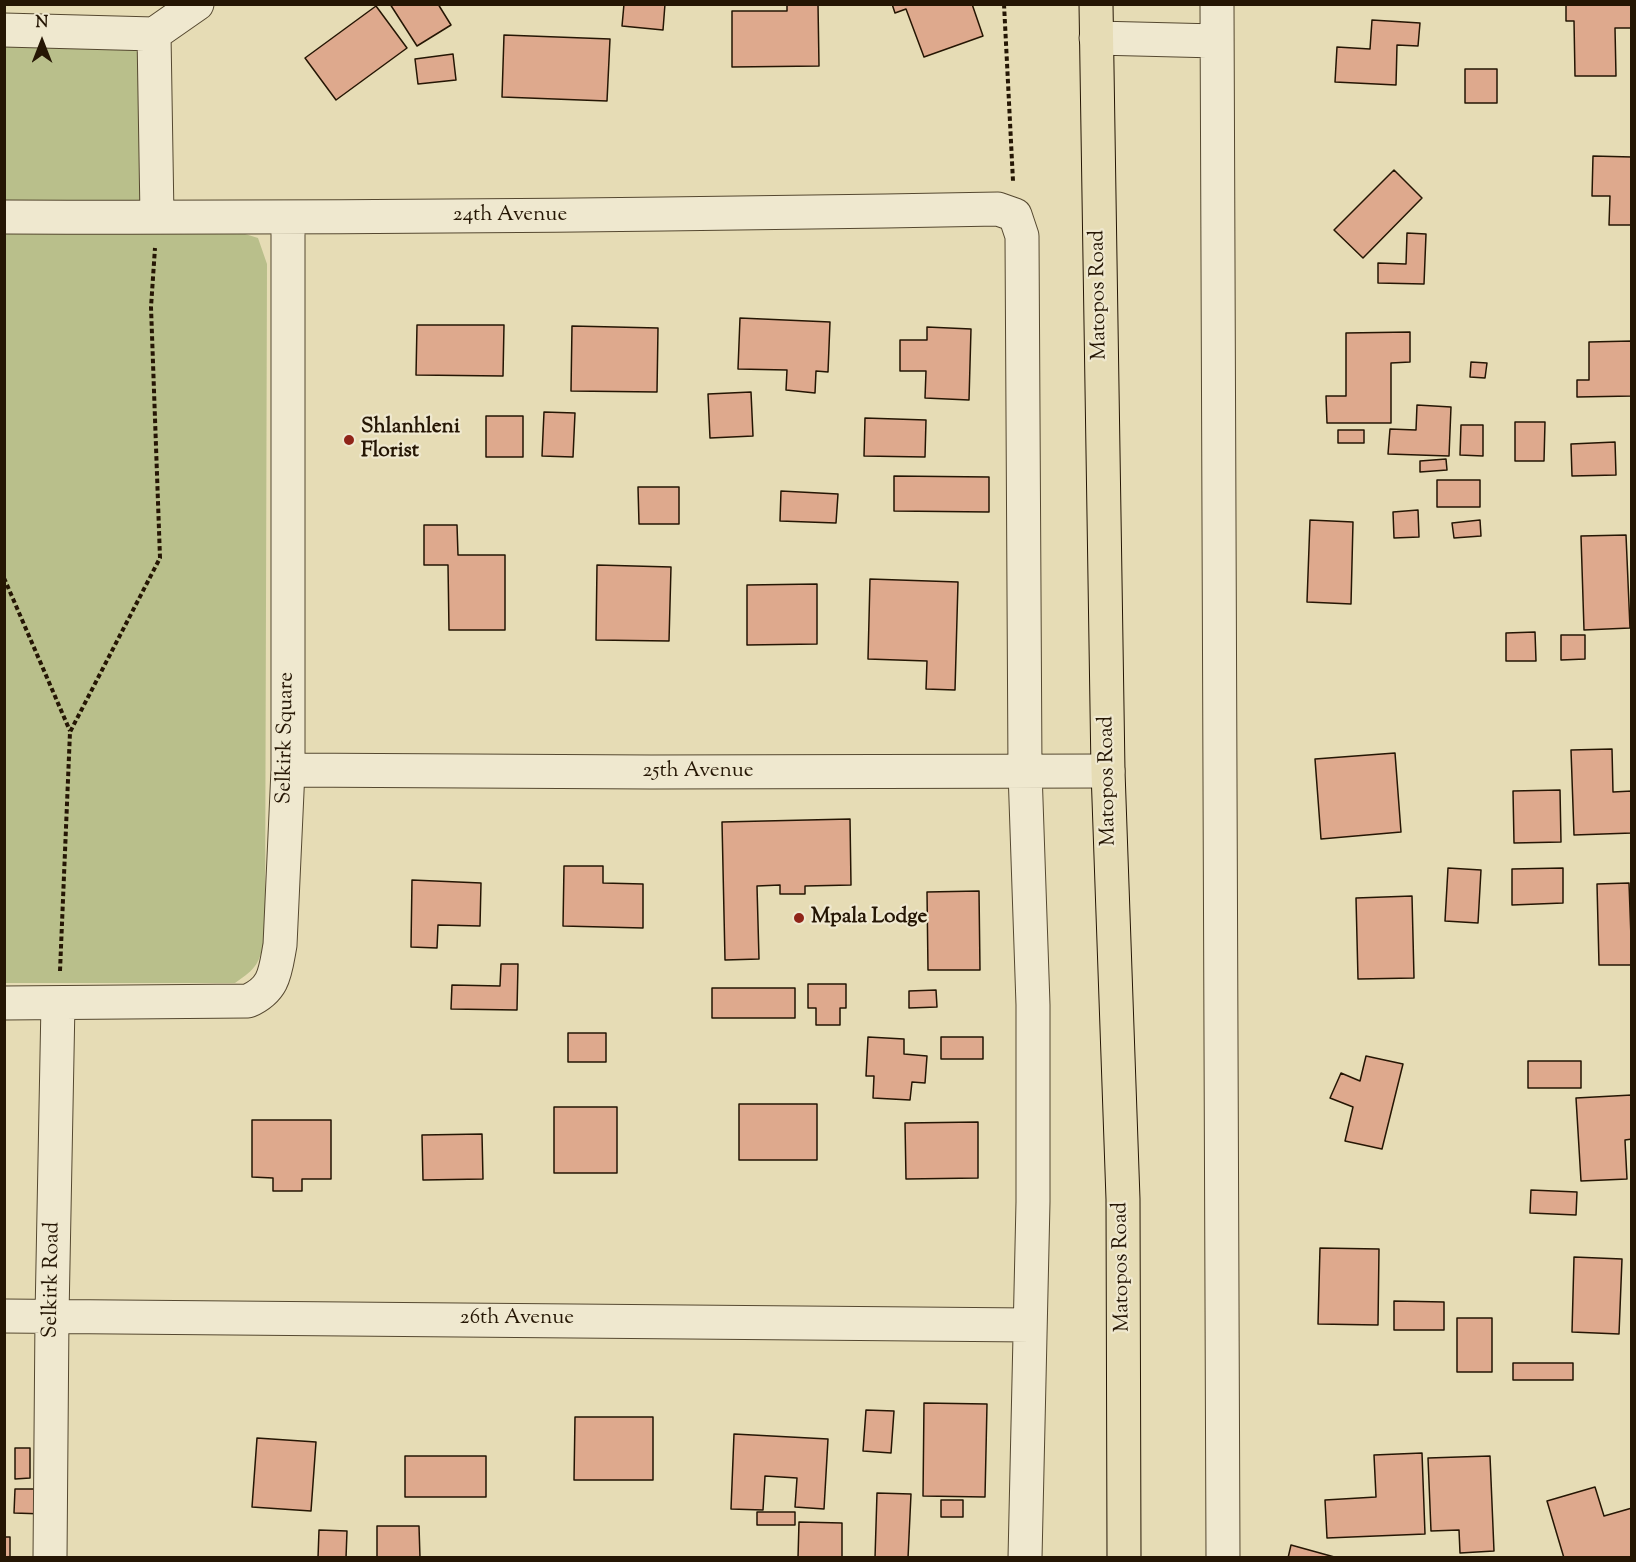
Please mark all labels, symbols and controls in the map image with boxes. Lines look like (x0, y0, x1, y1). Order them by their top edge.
north arrow (12, 12, 72, 72)
text: N (36, 12, 48, 35)
street label: 24th Avenue (453, 203, 567, 229)
street label: Matopos Road (1086, 230, 1114, 360)
place label: Shlanhleni Florist (361, 415, 460, 465)
marker: Shlanhleni Florist (342, 433, 356, 447)
street label: Selkirk Square (273, 672, 301, 804)
street label: Matopos Road (1095, 716, 1123, 846)
street label: 25th Avenue (642, 759, 754, 785)
place label: Mpala Lodge (811, 905, 927, 931)
marker: Mpala Lodge (792, 911, 806, 925)
street label: Matopos Road (1109, 1202, 1137, 1332)
street label: Selkirk Road (39, 1222, 67, 1338)
street label: 26th Avenue (460, 1306, 574, 1332)

